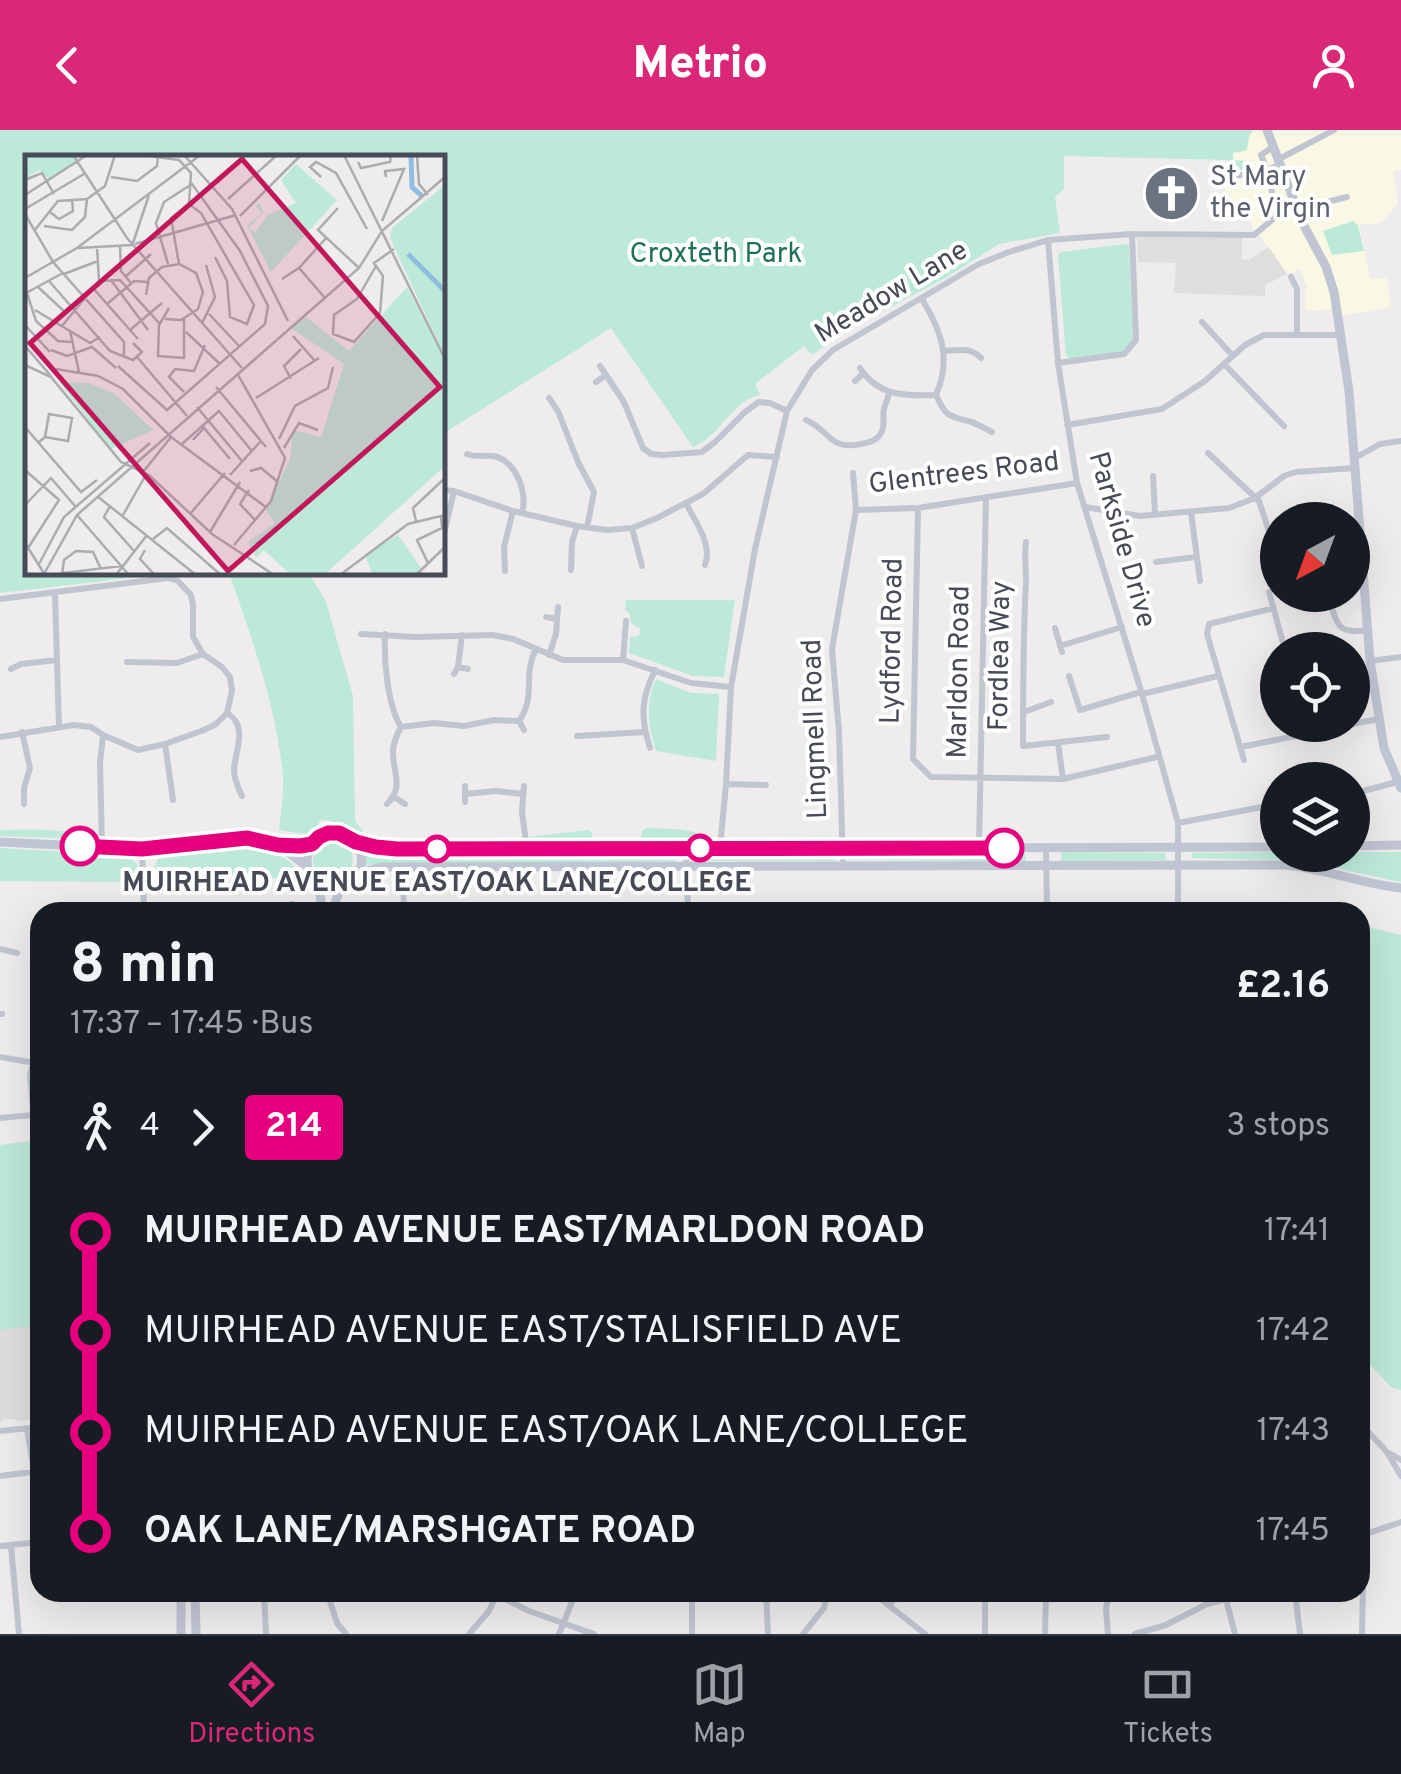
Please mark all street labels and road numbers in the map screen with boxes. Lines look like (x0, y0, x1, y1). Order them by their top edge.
street label: Meadow Lane (809, 233, 975, 353)
street label: Glentrees Road (867, 444, 1061, 504)
street label: Parkside Drive (1079, 448, 1163, 632)
street label: Lydford Road (874, 558, 912, 724)
street label: Fordlea Way (982, 581, 1020, 731)
street label: Marldon Road (940, 585, 980, 759)
street label: Lingmell Road (795, 638, 837, 820)

